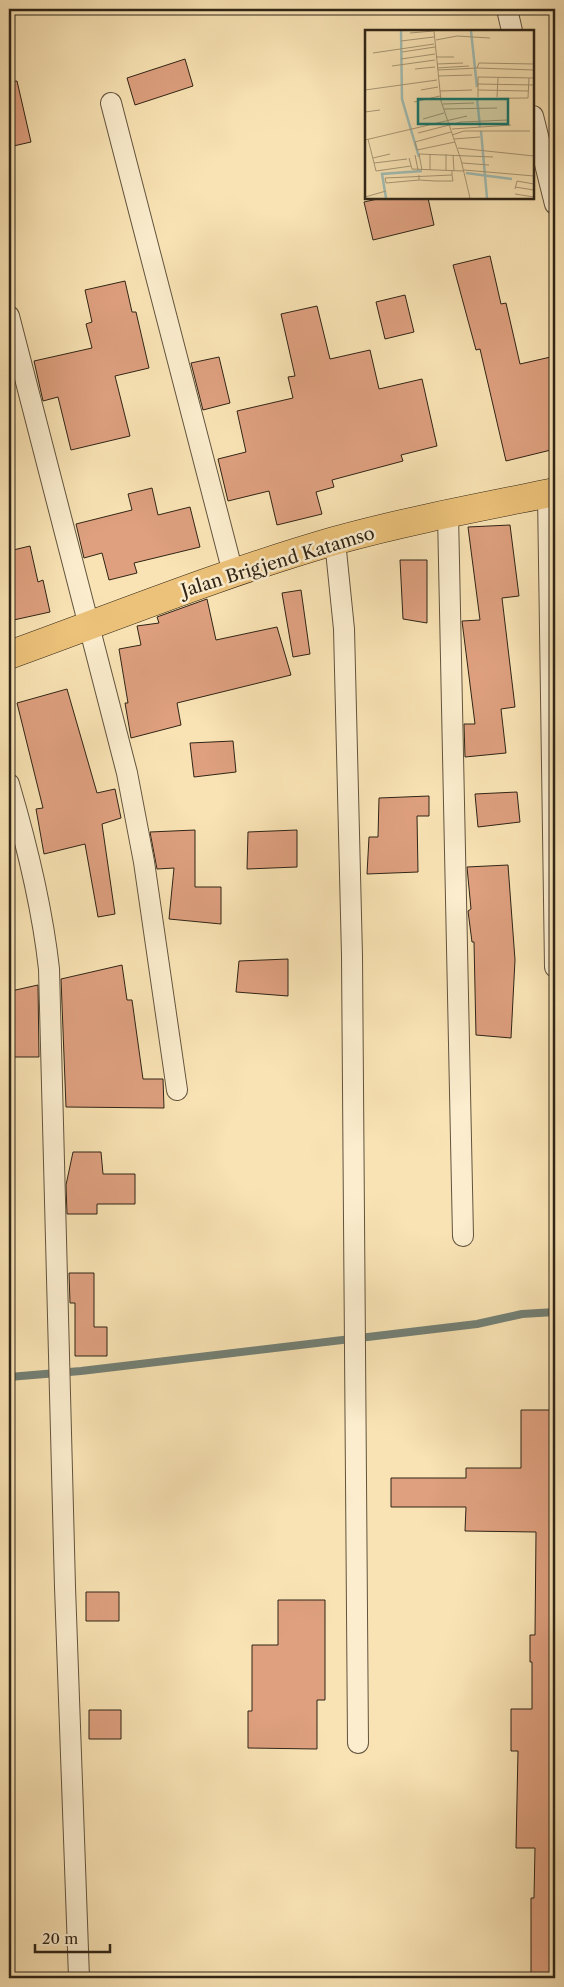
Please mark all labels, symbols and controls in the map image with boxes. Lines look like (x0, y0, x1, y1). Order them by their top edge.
inset map (365, 30, 534, 199)
street label: Jalan Brigjend Katamso (176, 522, 377, 603)
scale bar (35, 1922, 110, 1954)
text: 20 m (42, 1929, 78, 1948)

